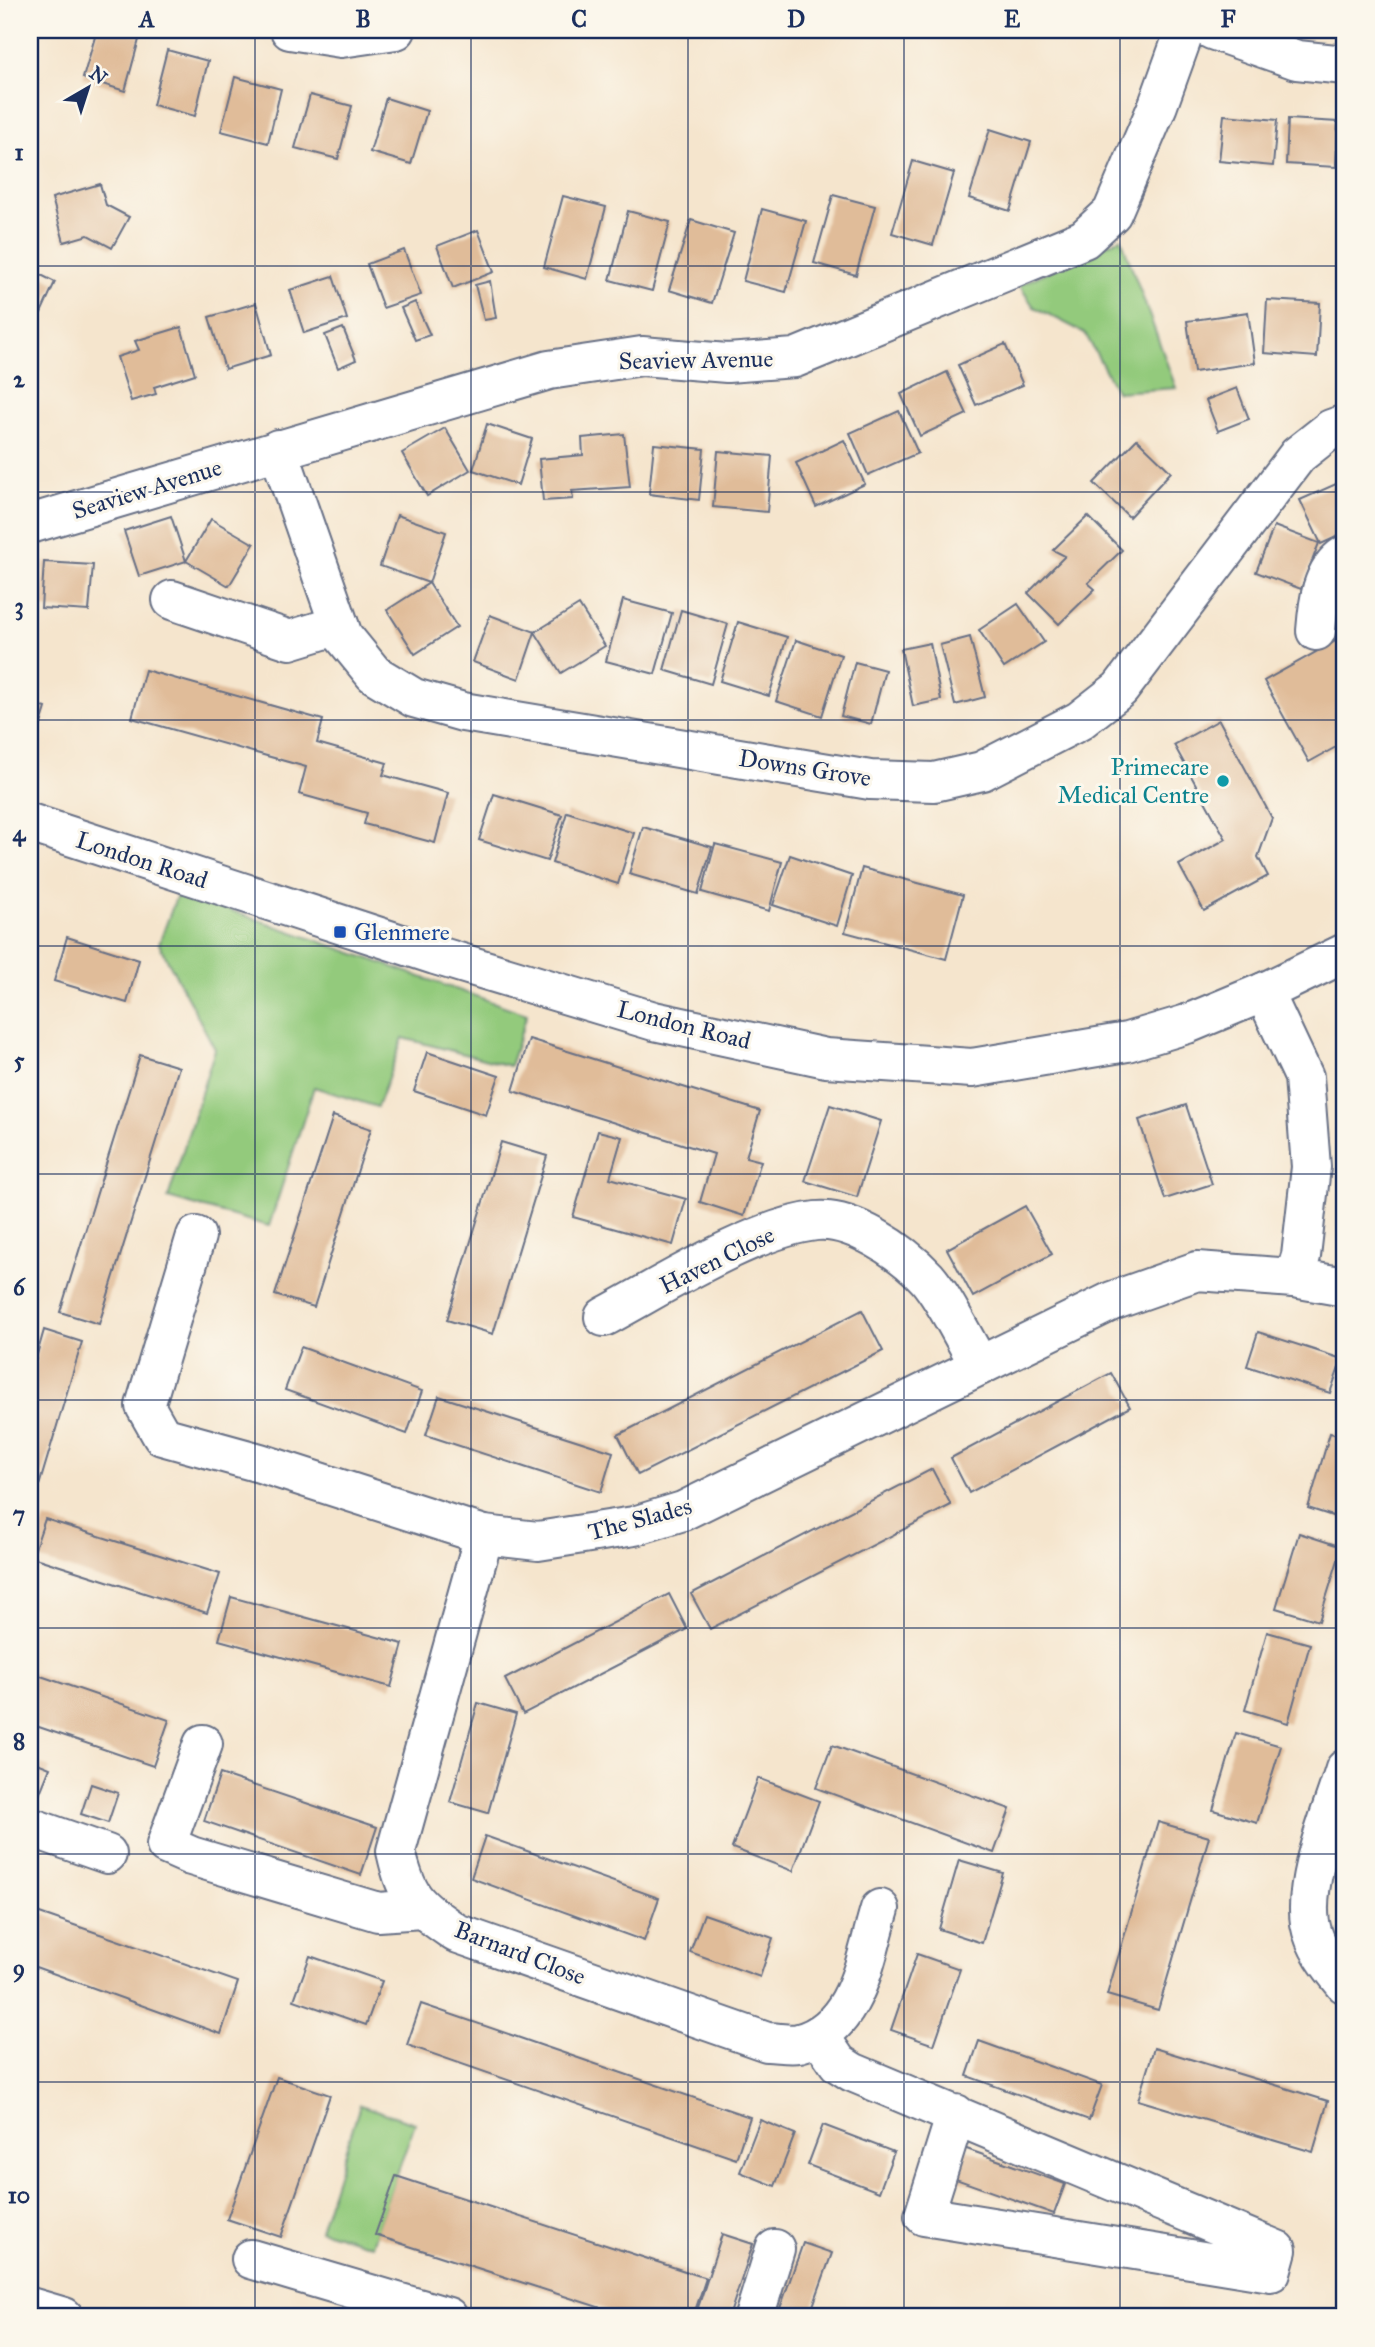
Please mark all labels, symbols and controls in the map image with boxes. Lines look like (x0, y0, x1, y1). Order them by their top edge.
text: A (137, 5, 155, 33)
text: B (355, 5, 371, 33)
text: C (571, 5, 587, 33)
text: D (787, 5, 805, 33)
text: E (1004, 5, 1021, 33)
text: F (1220, 5, 1236, 33)
north arrow (52, 52, 122, 122)
text: N (85, 61, 112, 89)
text: 1 (14, 138, 24, 166)
street label: Seaview Avenue (618, 344, 774, 376)
text: 2 (13, 365, 25, 393)
street label: Seaview Avenue (69, 452, 225, 526)
text: 3 (14, 592, 24, 621)
street label: Downs Grove (737, 743, 873, 793)
place label: Primecare Medical Centre (1057, 752, 1209, 810)
marker: Primecare Medical Centre (1215, 773, 1231, 789)
text: 4 (13, 819, 27, 847)
street label: London Road (72, 825, 212, 895)
place label: Glenmere (354, 917, 450, 947)
marker: Glenmere (332, 924, 348, 940)
street label: London Road (614, 994, 754, 1056)
text: 5 (14, 1046, 25, 1074)
street label: Haven Close (655, 1219, 779, 1301)
text: 6 (13, 1273, 26, 1301)
street label: The Slades (585, 1491, 695, 1547)
text: 7 (13, 1500, 25, 1528)
text: 8 (13, 1727, 25, 1755)
street label: Barnard Close (450, 1914, 590, 1992)
text: 9 (13, 1954, 25, 1983)
text: 10 (8, 2181, 30, 2209)

